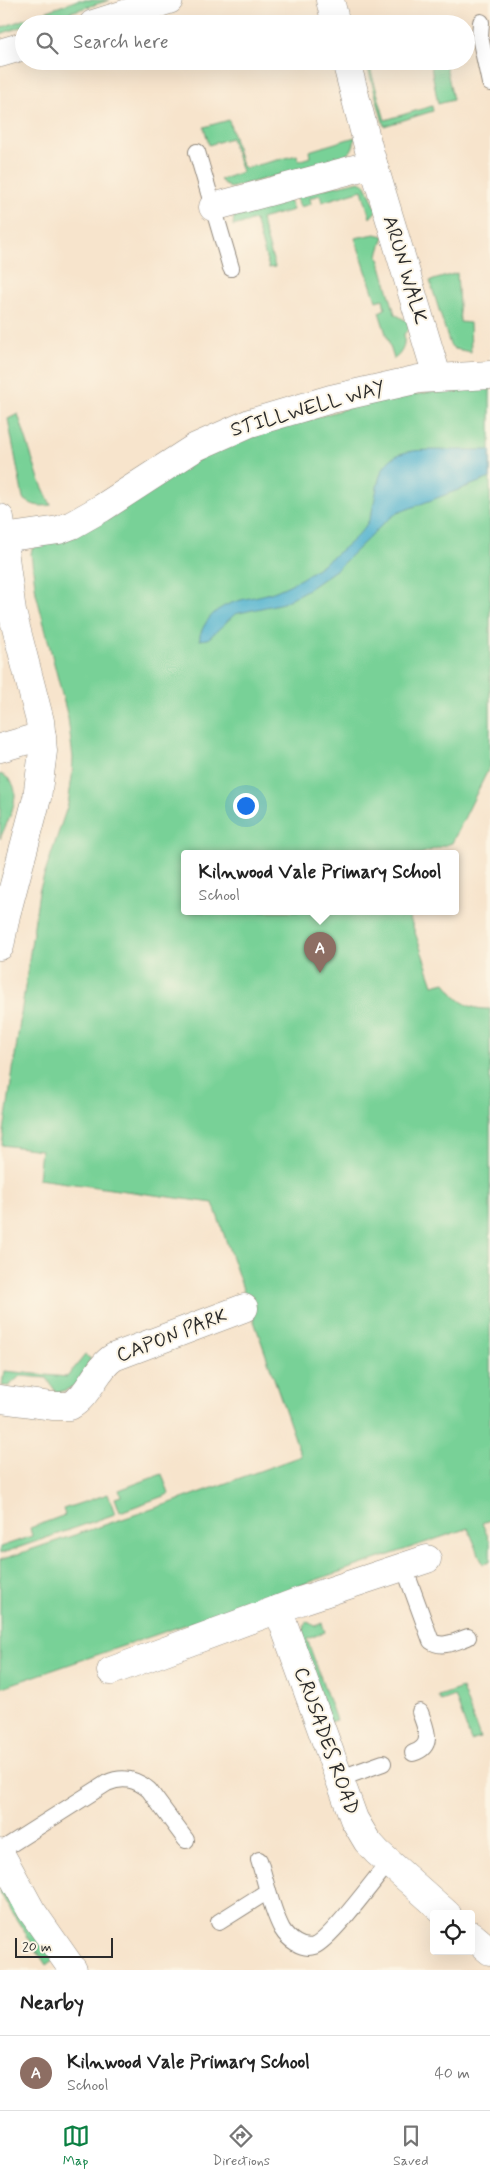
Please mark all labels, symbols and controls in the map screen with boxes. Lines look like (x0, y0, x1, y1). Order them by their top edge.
search box (15, 15, 475, 70)
icon: search (33, 29, 61, 57)
text: Search here (73, 30, 169, 55)
street label: ARUN WALK (376, 212, 434, 328)
street label: STILLWELL WAY (228, 374, 388, 444)
your location (233, 793, 259, 819)
popup (181, 850, 459, 915)
text: Kilnwood Vale Primary School (199, 860, 441, 885)
text: School (199, 885, 240, 906)
pin: A (304, 932, 336, 973)
street label: CAPON PARK (113, 1302, 232, 1369)
street label: CRUSADES ROAD (287, 1663, 365, 1819)
map controls (430, 1910, 475, 1955)
button: locate (430, 1910, 475, 1955)
scale bar (15, 1935, 112, 1958)
text: 20 m (22, 1938, 52, 1956)
text: Nearby (20, 1989, 84, 2017)
text: Kilnwood Vale Primary School (67, 2050, 310, 2075)
text: A (31, 2063, 41, 2084)
text: 40 m (434, 2063, 470, 2084)
text: School (67, 2075, 108, 2096)
tab: Map (62, 2122, 90, 2170)
tab: Directions (213, 2122, 270, 2170)
tab: Saved (393, 2122, 428, 2170)

